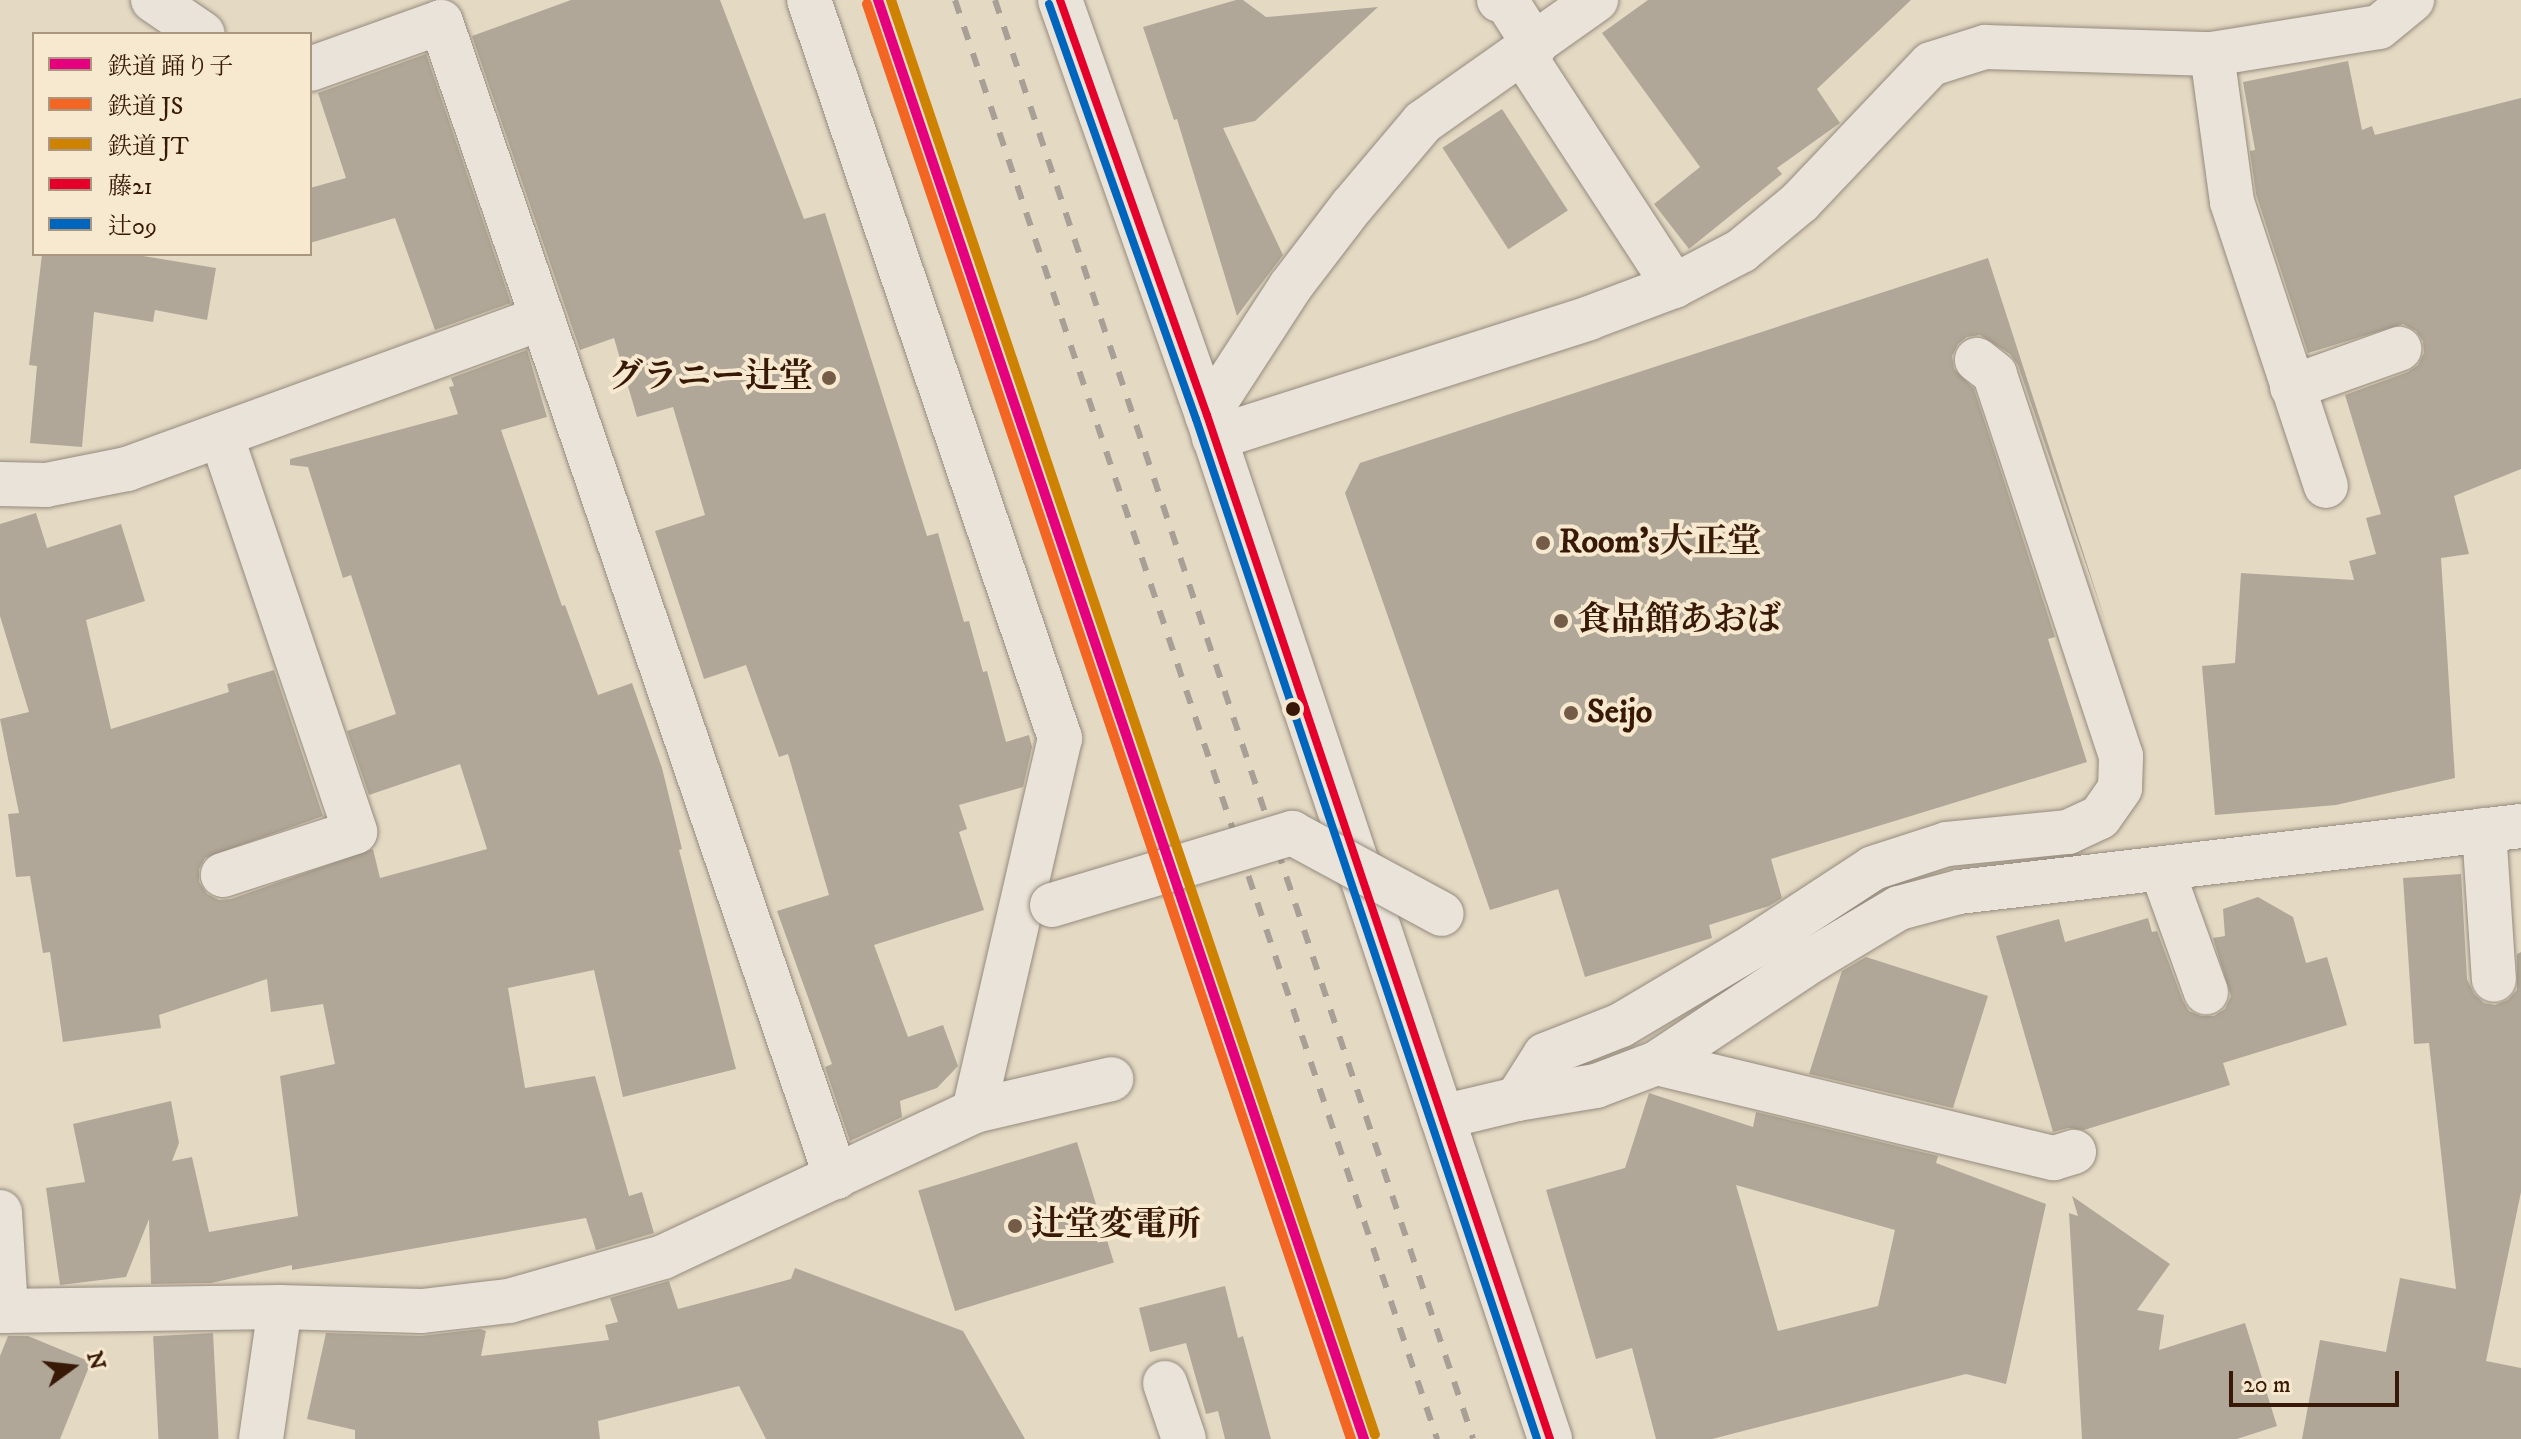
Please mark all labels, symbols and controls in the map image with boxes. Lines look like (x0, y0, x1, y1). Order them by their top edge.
legend (32, 32, 312, 256)
text: 鉄道 踊り子 (108, 52, 233, 82)
text: 鉄道 JS (108, 92, 183, 122)
text: 鉄道 JT (108, 132, 189, 162)
text: 藤21 (108, 172, 153, 202)
text: 辻09 (108, 212, 157, 242)
place label: グラニー辻堂 (609, 358, 813, 398)
marker: グラニー辻堂 (820, 369, 838, 387)
place label: Room's大正堂 (1559, 523, 1761, 563)
marker: Room's大正堂 (1534, 534, 1552, 552)
place label: 食品館あおば (1577, 601, 1781, 641)
marker: 食品館あおば (1552, 612, 1570, 630)
place label: Seijo (1587, 693, 1652, 733)
unlabelled marker (1285, 701, 1301, 717)
marker: Seijo (1562, 704, 1580, 722)
place label: 辻堂変電所 (1031, 1206, 1201, 1246)
marker: 辻堂変電所 (1006, 1217, 1024, 1235)
north arrow (32, 1327, 112, 1407)
text: N (80, 1348, 111, 1373)
scale bar (2233, 1355, 2403, 1405)
text: 20 m (2243, 1370, 2291, 1400)

